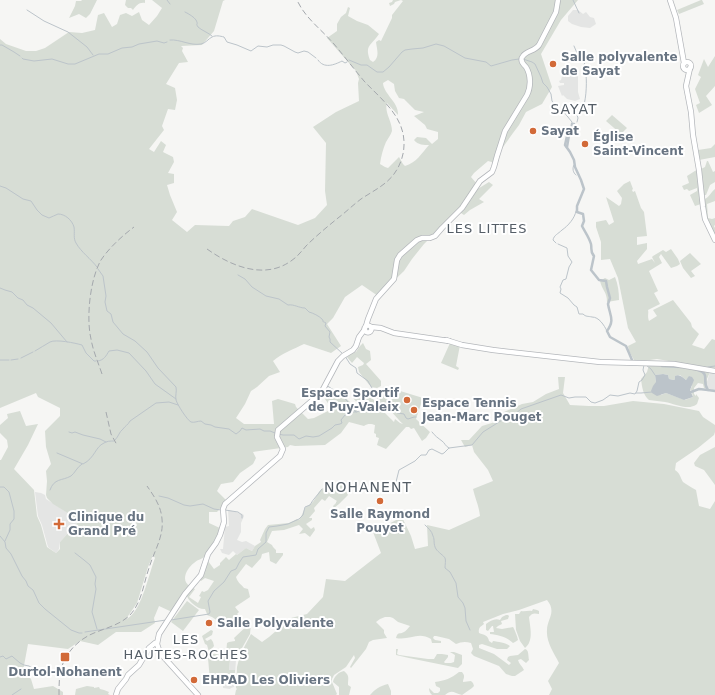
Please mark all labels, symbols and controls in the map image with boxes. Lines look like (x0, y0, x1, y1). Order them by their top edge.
place label: Salle polyvalente de Sayat (561, 50, 678, 78)
marker: Salle polyvalente de Sayat (548, 59, 558, 69)
district label: SAYAT (550, 101, 598, 117)
place label: Sayat (541, 124, 579, 138)
marker: Sayat (528, 126, 538, 136)
place label: Église Saint-Vincent (593, 129, 684, 158)
marker: Église Saint-Vincent (580, 139, 590, 149)
district label: LES LITTES (446, 221, 528, 236)
place label: Espace Sportif de Puy-Valeix (301, 386, 400, 414)
marker: Espace Sportif de Puy-Valeix (402, 395, 412, 405)
place label: Espace Tennis Jean-Marc Pouget (421, 396, 542, 424)
marker: Espace Tennis Jean-Marc Pouget (409, 405, 419, 415)
district label: NOHANENT (324, 479, 412, 495)
marker: Salle Raymond Pouyet (375, 496, 385, 506)
place label: Salle Raymond Pouyet (330, 507, 430, 535)
place label: Clinique du Grand Pré (68, 510, 144, 538)
marker: Clinique du Grand Pré (53, 518, 65, 530)
place label: Salle Polyvalente (217, 616, 334, 630)
marker: Salle Polyvalente (204, 618, 214, 628)
district label: LES HAUTES-ROCHES (124, 632, 248, 662)
marker: Durtol-Nohanent (59, 651, 71, 663)
place label: Durtol-Nohanent (8, 665, 122, 679)
place label: EHPAD Les Oliviers (202, 673, 330, 687)
marker: EHPAD Les Oliviers (189, 675, 199, 685)

